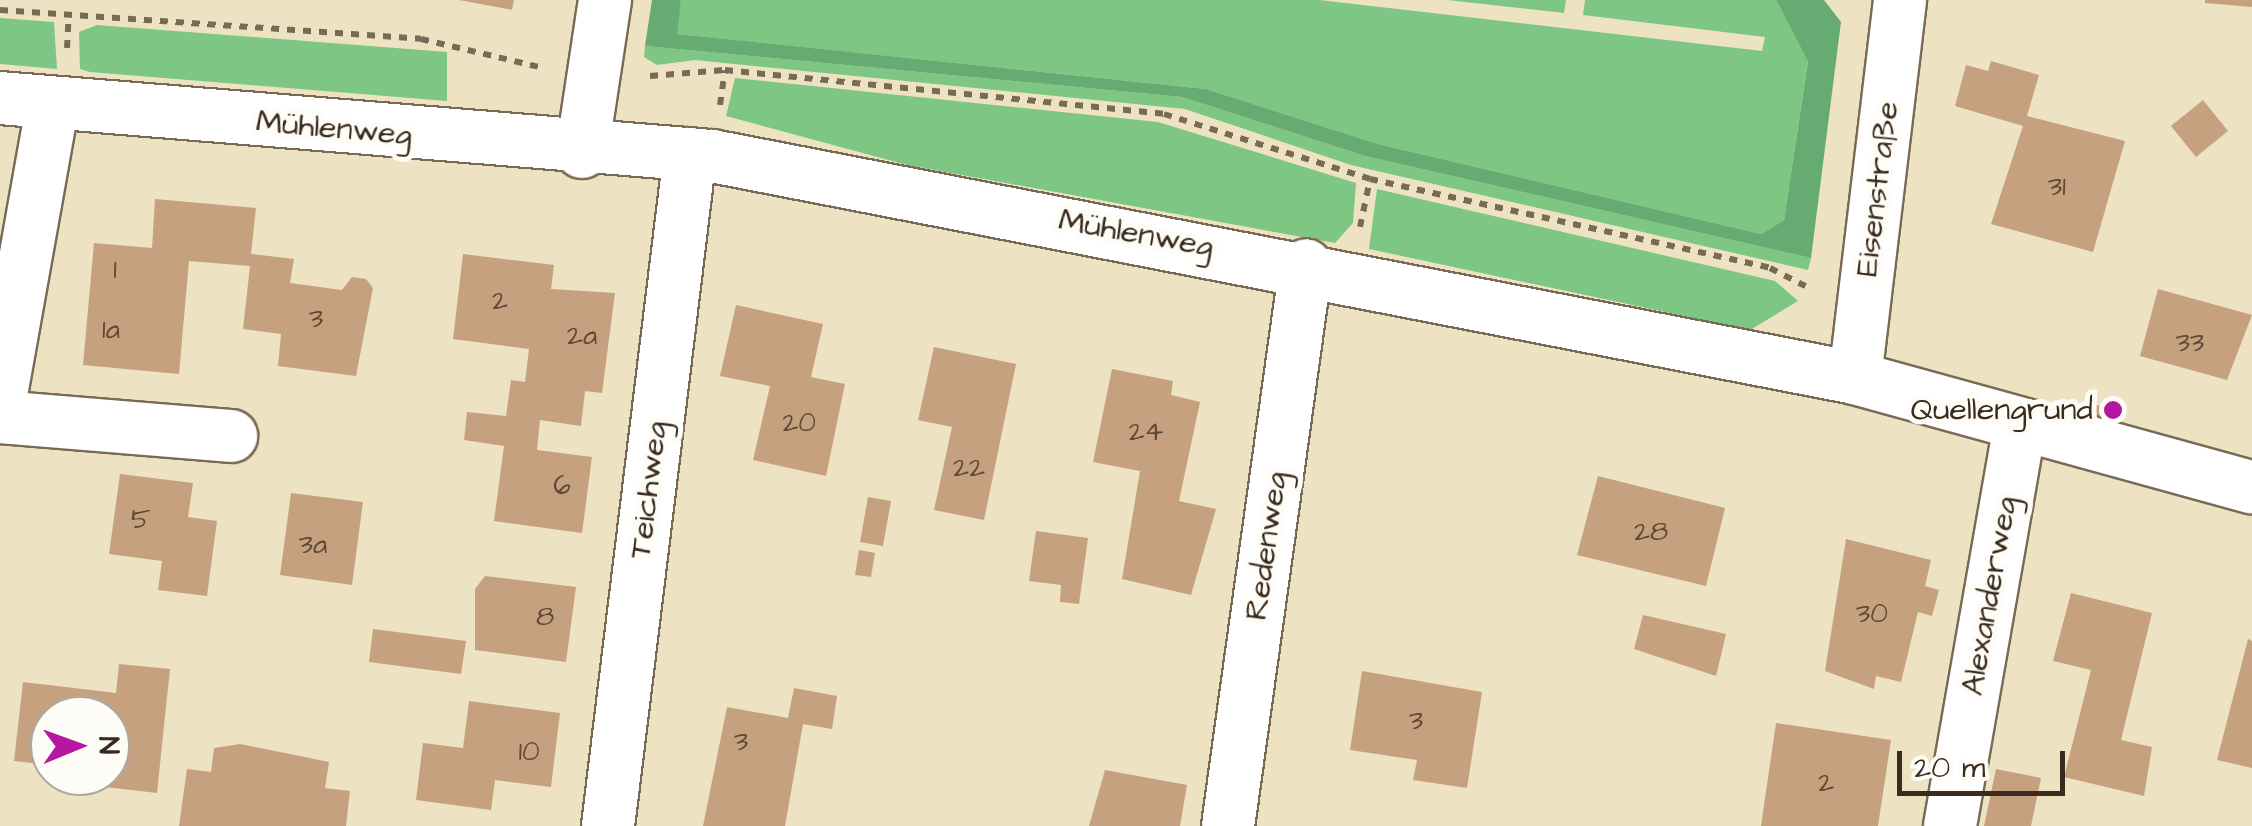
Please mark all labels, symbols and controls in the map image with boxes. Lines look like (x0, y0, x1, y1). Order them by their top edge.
street label: Eisenstraße (1848, 99, 1908, 279)
street label: Mühlenweg (254, 103, 414, 155)
house number: 31 (2048, 170, 2066, 204)
street label: Mühlenweg (1056, 201, 1216, 267)
house number: 1 (113, 253, 117, 287)
house number: 2 (492, 284, 508, 318)
house number: 3 (309, 302, 323, 336)
house number: 1a (102, 313, 120, 347)
house number: 2a (567, 319, 597, 353)
house number: 33 (2176, 326, 2204, 360)
place label: Quellengrund (1910, 391, 2093, 429)
marker: Quellengrund (2102, 399, 2124, 421)
house number: 20 (782, 406, 816, 440)
house number: 24 (1128, 415, 1164, 449)
street label: Teichweg (622, 419, 676, 561)
house number: 22 (953, 451, 985, 485)
house number: 6 (553, 469, 571, 503)
street label: Redenweg (1238, 469, 1296, 623)
street label: Alexanderweg (1954, 494, 2026, 698)
house number: 5 (131, 503, 151, 537)
house number: 28 (1634, 515, 1668, 549)
house number: 3a (299, 528, 327, 562)
house number: 30 (1856, 597, 1888, 631)
house number: 8 (536, 600, 554, 634)
north arrow (30, 696, 130, 796)
house number: 3 (1409, 704, 1423, 738)
house number: 3 (734, 725, 748, 759)
scale bar (1902, 731, 2070, 793)
house number: 10 (518, 735, 540, 769)
text: N (89, 736, 128, 755)
text: 20 m (1914, 747, 1985, 789)
house number: 2 (1818, 766, 1834, 800)

